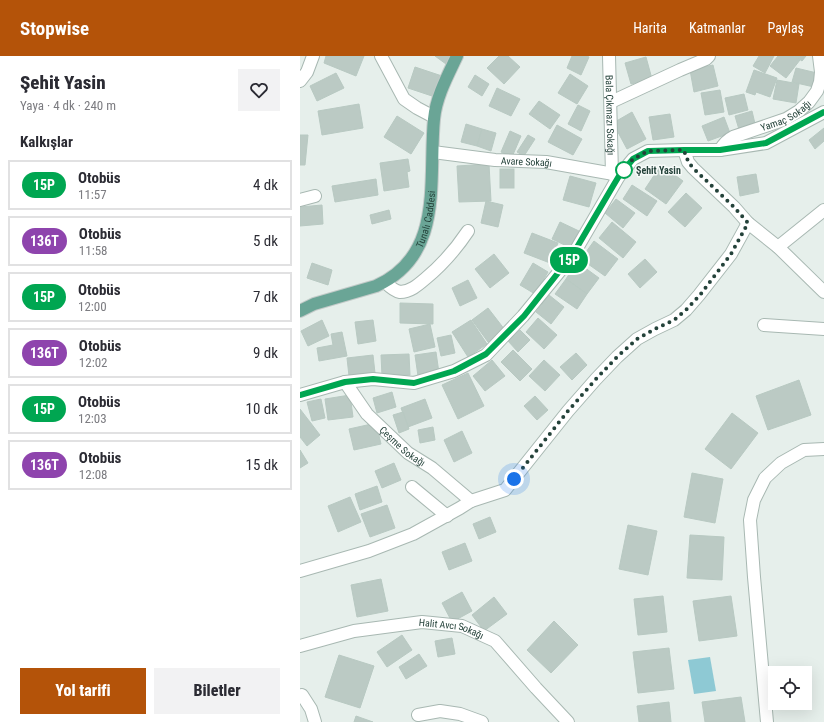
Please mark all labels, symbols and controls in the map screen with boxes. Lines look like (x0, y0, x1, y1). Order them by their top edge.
text: Stopwise (20, 17, 89, 40)
text: Harita (633, 20, 667, 36)
text: Katmanlar (689, 20, 746, 36)
text: Paylaş (768, 20, 804, 36)
button: heart (238, 69, 280, 111)
text: Şehit Yasin (20, 71, 106, 94)
street label: Bala Çıkmazı Sokağı (603, 75, 617, 155)
text: Yaya · 4 dk · 240 m (20, 98, 116, 113)
street label: Yamaç Sokağı (759, 98, 813, 133)
text: Kalkışlar (20, 133, 73, 151)
street label: Avare Sokağı (501, 155, 553, 169)
marker: Şehit Yasin (615, 161, 633, 179)
place label: Şehit Yasin (636, 165, 681, 176)
text: Otobüs (78, 169, 121, 187)
text: 4 dk (253, 176, 278, 194)
text: 15P (33, 177, 55, 193)
text: 11:57 (78, 187, 107, 202)
street label: Tunalı Caddesi (414, 190, 437, 249)
text: Otobüs (79, 225, 121, 243)
text: 5 dk (253, 232, 278, 250)
text: 136T (30, 233, 59, 249)
text: 11:58 (79, 243, 108, 258)
line badge: 15P (546, 247, 592, 273)
text: 15P (558, 252, 580, 268)
text: Otobüs (78, 281, 121, 299)
text: 7 dk (253, 288, 278, 306)
text: 15P (33, 289, 55, 305)
text: 12:00 (78, 299, 107, 314)
text: Otobüs (79, 337, 121, 355)
text: 9 dk (253, 344, 278, 362)
text: 136T (30, 345, 59, 361)
text: 12:02 (79, 355, 108, 370)
text: Otobüs (78, 393, 121, 411)
text: 10 dk (246, 400, 278, 418)
text: 15P (33, 401, 55, 417)
text: 12:03 (78, 411, 107, 426)
street label: Çeşme Sokağı (377, 424, 427, 469)
text: Otobüs (79, 449, 121, 467)
text: 15 dk (246, 456, 278, 474)
text: 136T (30, 457, 59, 473)
text: 12:08 (79, 467, 108, 482)
your location (504, 469, 524, 489)
street label: Halit Avcı Sokağı (418, 617, 485, 641)
map controls (768, 666, 812, 710)
button: locate (768, 666, 812, 710)
button: Yol tarifi (20, 668, 146, 714)
button: Biletler (154, 668, 280, 714)

